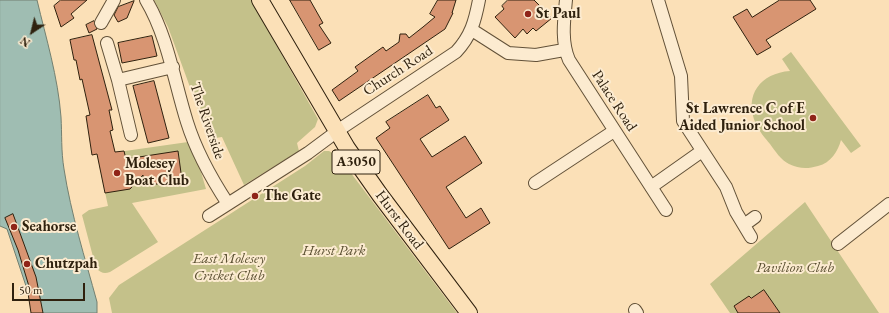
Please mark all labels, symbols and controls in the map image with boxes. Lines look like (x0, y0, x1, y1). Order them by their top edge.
place label: St Paul (536, 5, 580, 23)
marker: St Paul (523, 9, 533, 19)
north arrow (12, 12, 52, 52)
text: N (17, 34, 33, 50)
street label: Church Road (360, 42, 436, 100)
street label: Palace Road (588, 67, 640, 135)
street label: The Riverside (185, 80, 229, 162)
place label: St Lawrence C of E Aided Junior School (679, 100, 805, 135)
marker: St Lawrence C of E Aided Junior School (808, 113, 818, 123)
road number: A3050 (332, 150, 380, 174)
place label: Molesey Boat Club (125, 155, 189, 190)
marker: Molesey Boat Club (112, 168, 122, 178)
place label: The Gate (263, 187, 321, 205)
street label: Hurst Road (371, 187, 427, 253)
marker: The Gate (250, 191, 260, 201)
place label: Seahorse (22, 218, 76, 236)
marker: Seahorse (9, 222, 19, 232)
park label: Hurst Park (302, 242, 366, 260)
park label: East Molesey Cricket Club (193, 250, 265, 285)
place label: Chutzpah (35, 255, 98, 273)
marker: Chutzpah (22, 259, 32, 269)
park label: Pavilion Club (756, 259, 834, 277)
scale bar (14, 275, 87, 301)
text: 50 m (19, 282, 42, 298)

